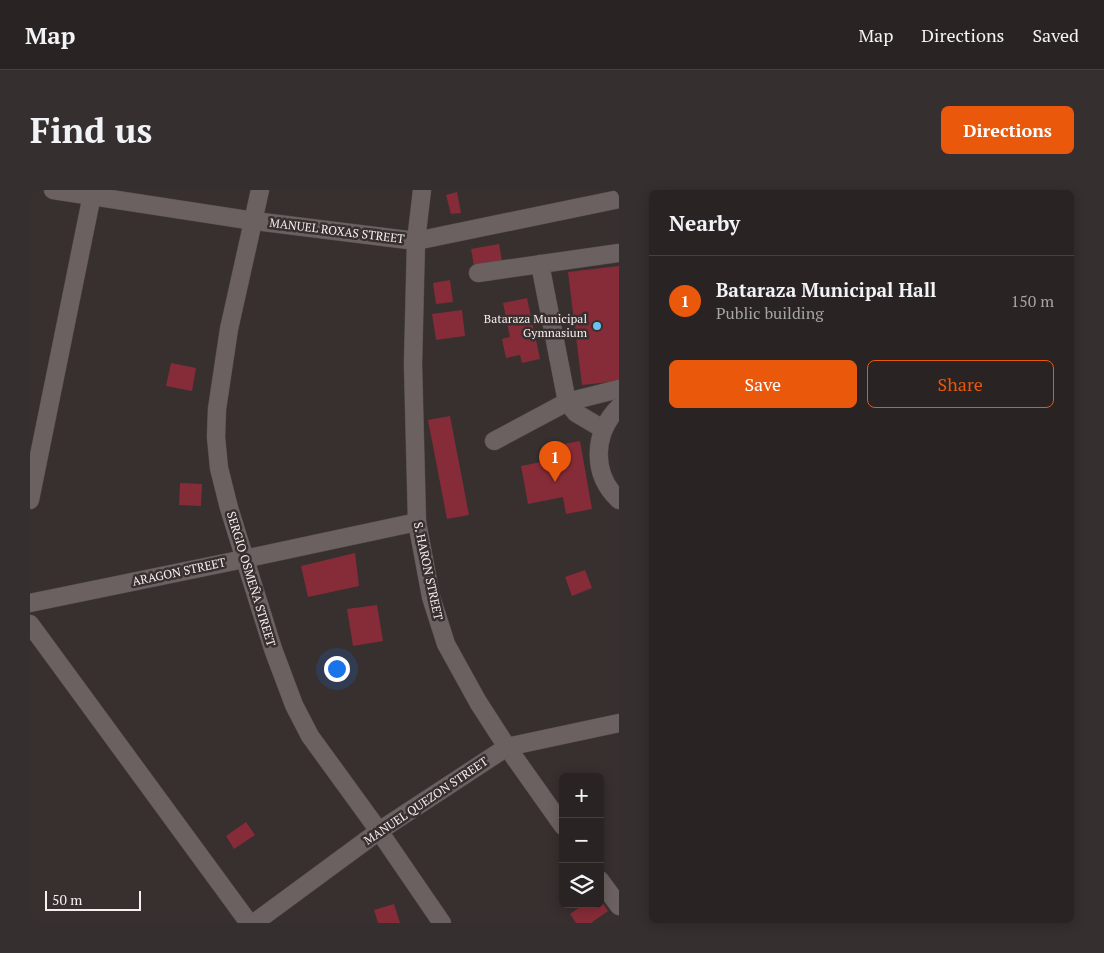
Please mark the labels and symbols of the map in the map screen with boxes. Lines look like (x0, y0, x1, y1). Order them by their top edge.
street label: MANUEL ROXAS STREET (269, 215, 406, 246)
place label: Bataraza Municipal Gymnasium (484, 311, 588, 340)
marker: Bataraza Municipal Gymnasium (591, 320, 603, 332)
pin: 1 (539, 441, 571, 482)
street label: SERGIO OSMEÑA STREET (224, 510, 279, 649)
street label: S. HARON STREET (411, 520, 446, 622)
street label: ARAGON STREET (131, 554, 228, 589)
your location (324, 656, 350, 682)
street label: MANUEL QUEZON STREET (361, 753, 491, 848)
scale bar (45, 888, 141, 911)

